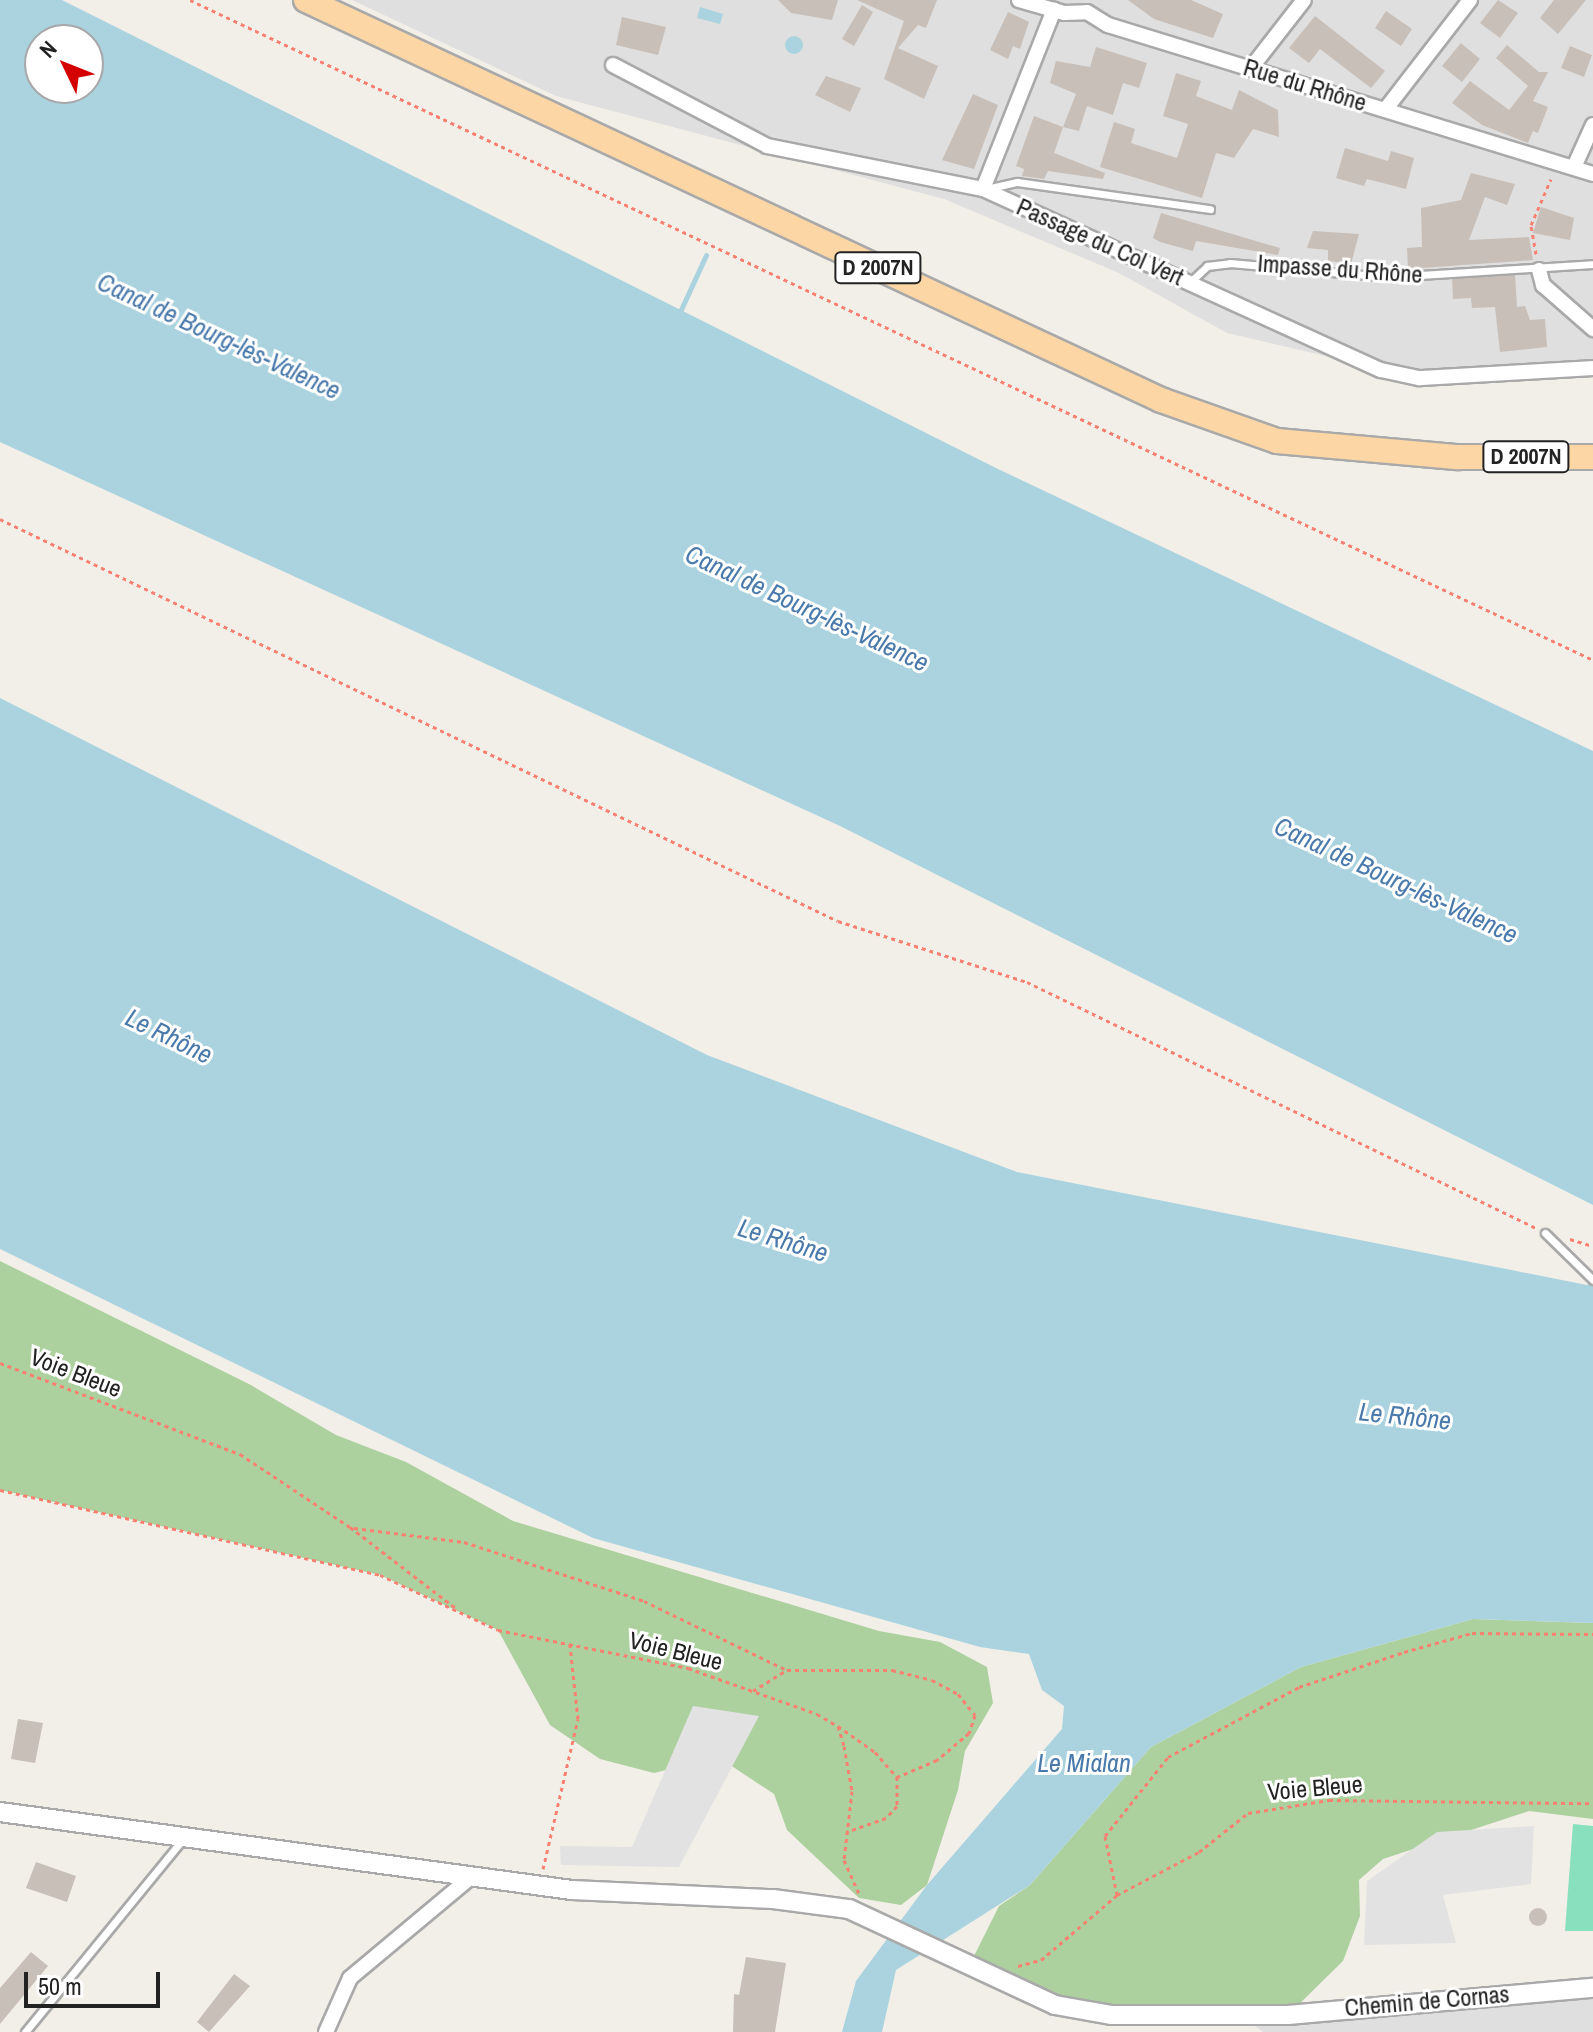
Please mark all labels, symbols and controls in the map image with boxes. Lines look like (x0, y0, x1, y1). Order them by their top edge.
north arrow (24, 24, 104, 104)
text: N (32, 34, 63, 64)
street label: Rue du Rhône (1240, 53, 1370, 117)
street label: Passage du Col Vert (1012, 192, 1188, 292)
street label: Impasse du Rhône (1257, 249, 1423, 289)
road number: D 2007N (834, 250, 922, 286)
water label: Canal de Bourg-lès-Valence (92, 266, 346, 406)
road number: D 2007N (1482, 439, 1570, 475)
water label: Canal de Bourg-lès-Valence (680, 538, 934, 678)
water label: Canal de Bourg-lès-Valence (1269, 810, 1523, 950)
water label: Le Rhône (121, 1002, 217, 1070)
water label: Le Rhône (734, 1212, 832, 1268)
street label: Voie Bleue (26, 1342, 126, 1404)
water label: Le Rhône (1357, 1396, 1453, 1436)
street label: Voie Bleue (626, 1626, 726, 1676)
water label: Le Mialan (1037, 1747, 1131, 1779)
street label: Voie Bleue (1266, 1770, 1364, 1806)
scale bar (28, 1956, 164, 2006)
text: 50 m (38, 1970, 82, 2002)
street label: Chemin de Cornas (1343, 1979, 1511, 2023)

